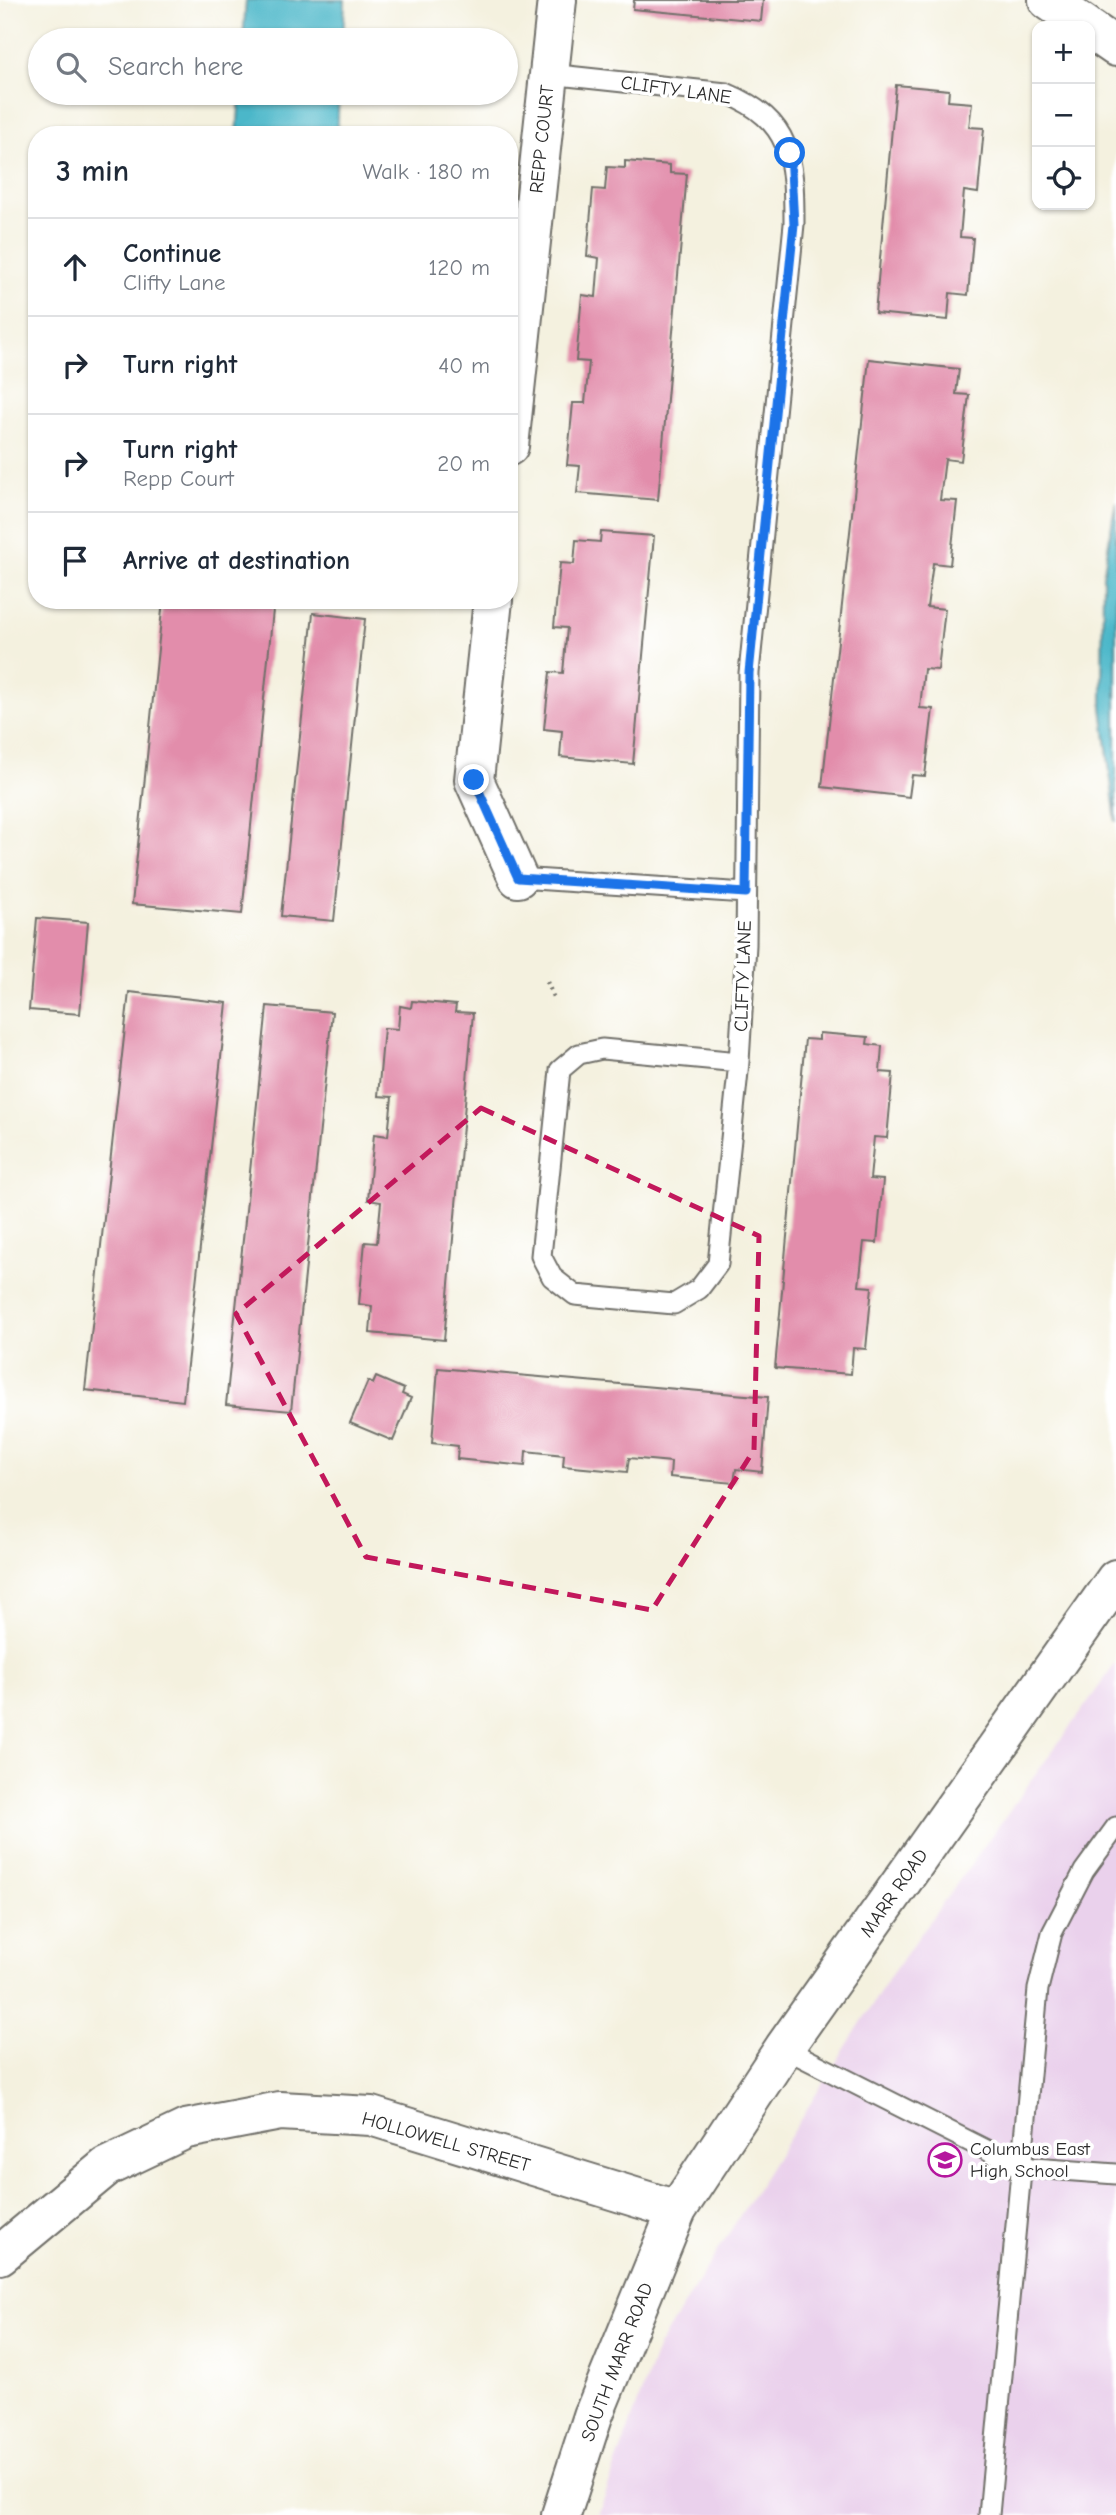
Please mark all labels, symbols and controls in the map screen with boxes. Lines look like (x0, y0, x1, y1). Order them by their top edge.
map controls (1032, 21, 1095, 210)
button: + (1032, 21, 1095, 84)
search box (28, 28, 518, 105)
icon: search (52, 48, 90, 86)
text: Search here (108, 52, 243, 82)
street label: CLIFTY LANE (619, 71, 733, 109)
street label: REPP COURT (525, 84, 559, 194)
button: − (1032, 84, 1095, 147)
route start (774, 137, 805, 168)
button: locate (1032, 147, 1095, 210)
text: 3 min (56, 154, 129, 189)
text: Walk · 180 m (363, 158, 490, 185)
text: Continue (123, 239, 221, 269)
icon: ahead (56, 248, 94, 286)
text: 120 m (428, 254, 490, 281)
text: Clifty Lane (123, 269, 226, 296)
icon: right (56, 346, 94, 384)
text: Turn right (123, 350, 237, 380)
text: 40 m (438, 352, 490, 379)
text: Turn right (123, 435, 237, 465)
icon: right (56, 444, 94, 482)
text: 20 m (437, 450, 490, 477)
text: Repp Court (123, 465, 234, 492)
icon: arrive (56, 542, 94, 580)
text: Arrive at destination (123, 546, 350, 576)
route end (458, 764, 489, 795)
street label: CLIFTY LANE (730, 920, 756, 1032)
street label: MARR ROAD (856, 1845, 932, 1941)
street label: HOLLOWELL STREET (359, 2107, 533, 2177)
place label: Columbus East High School (970, 2138, 1091, 2182)
school or university icon: Columbus East High School (926, 2141, 964, 2179)
street label: SOUTH MARR ROAD (577, 2279, 657, 2445)

